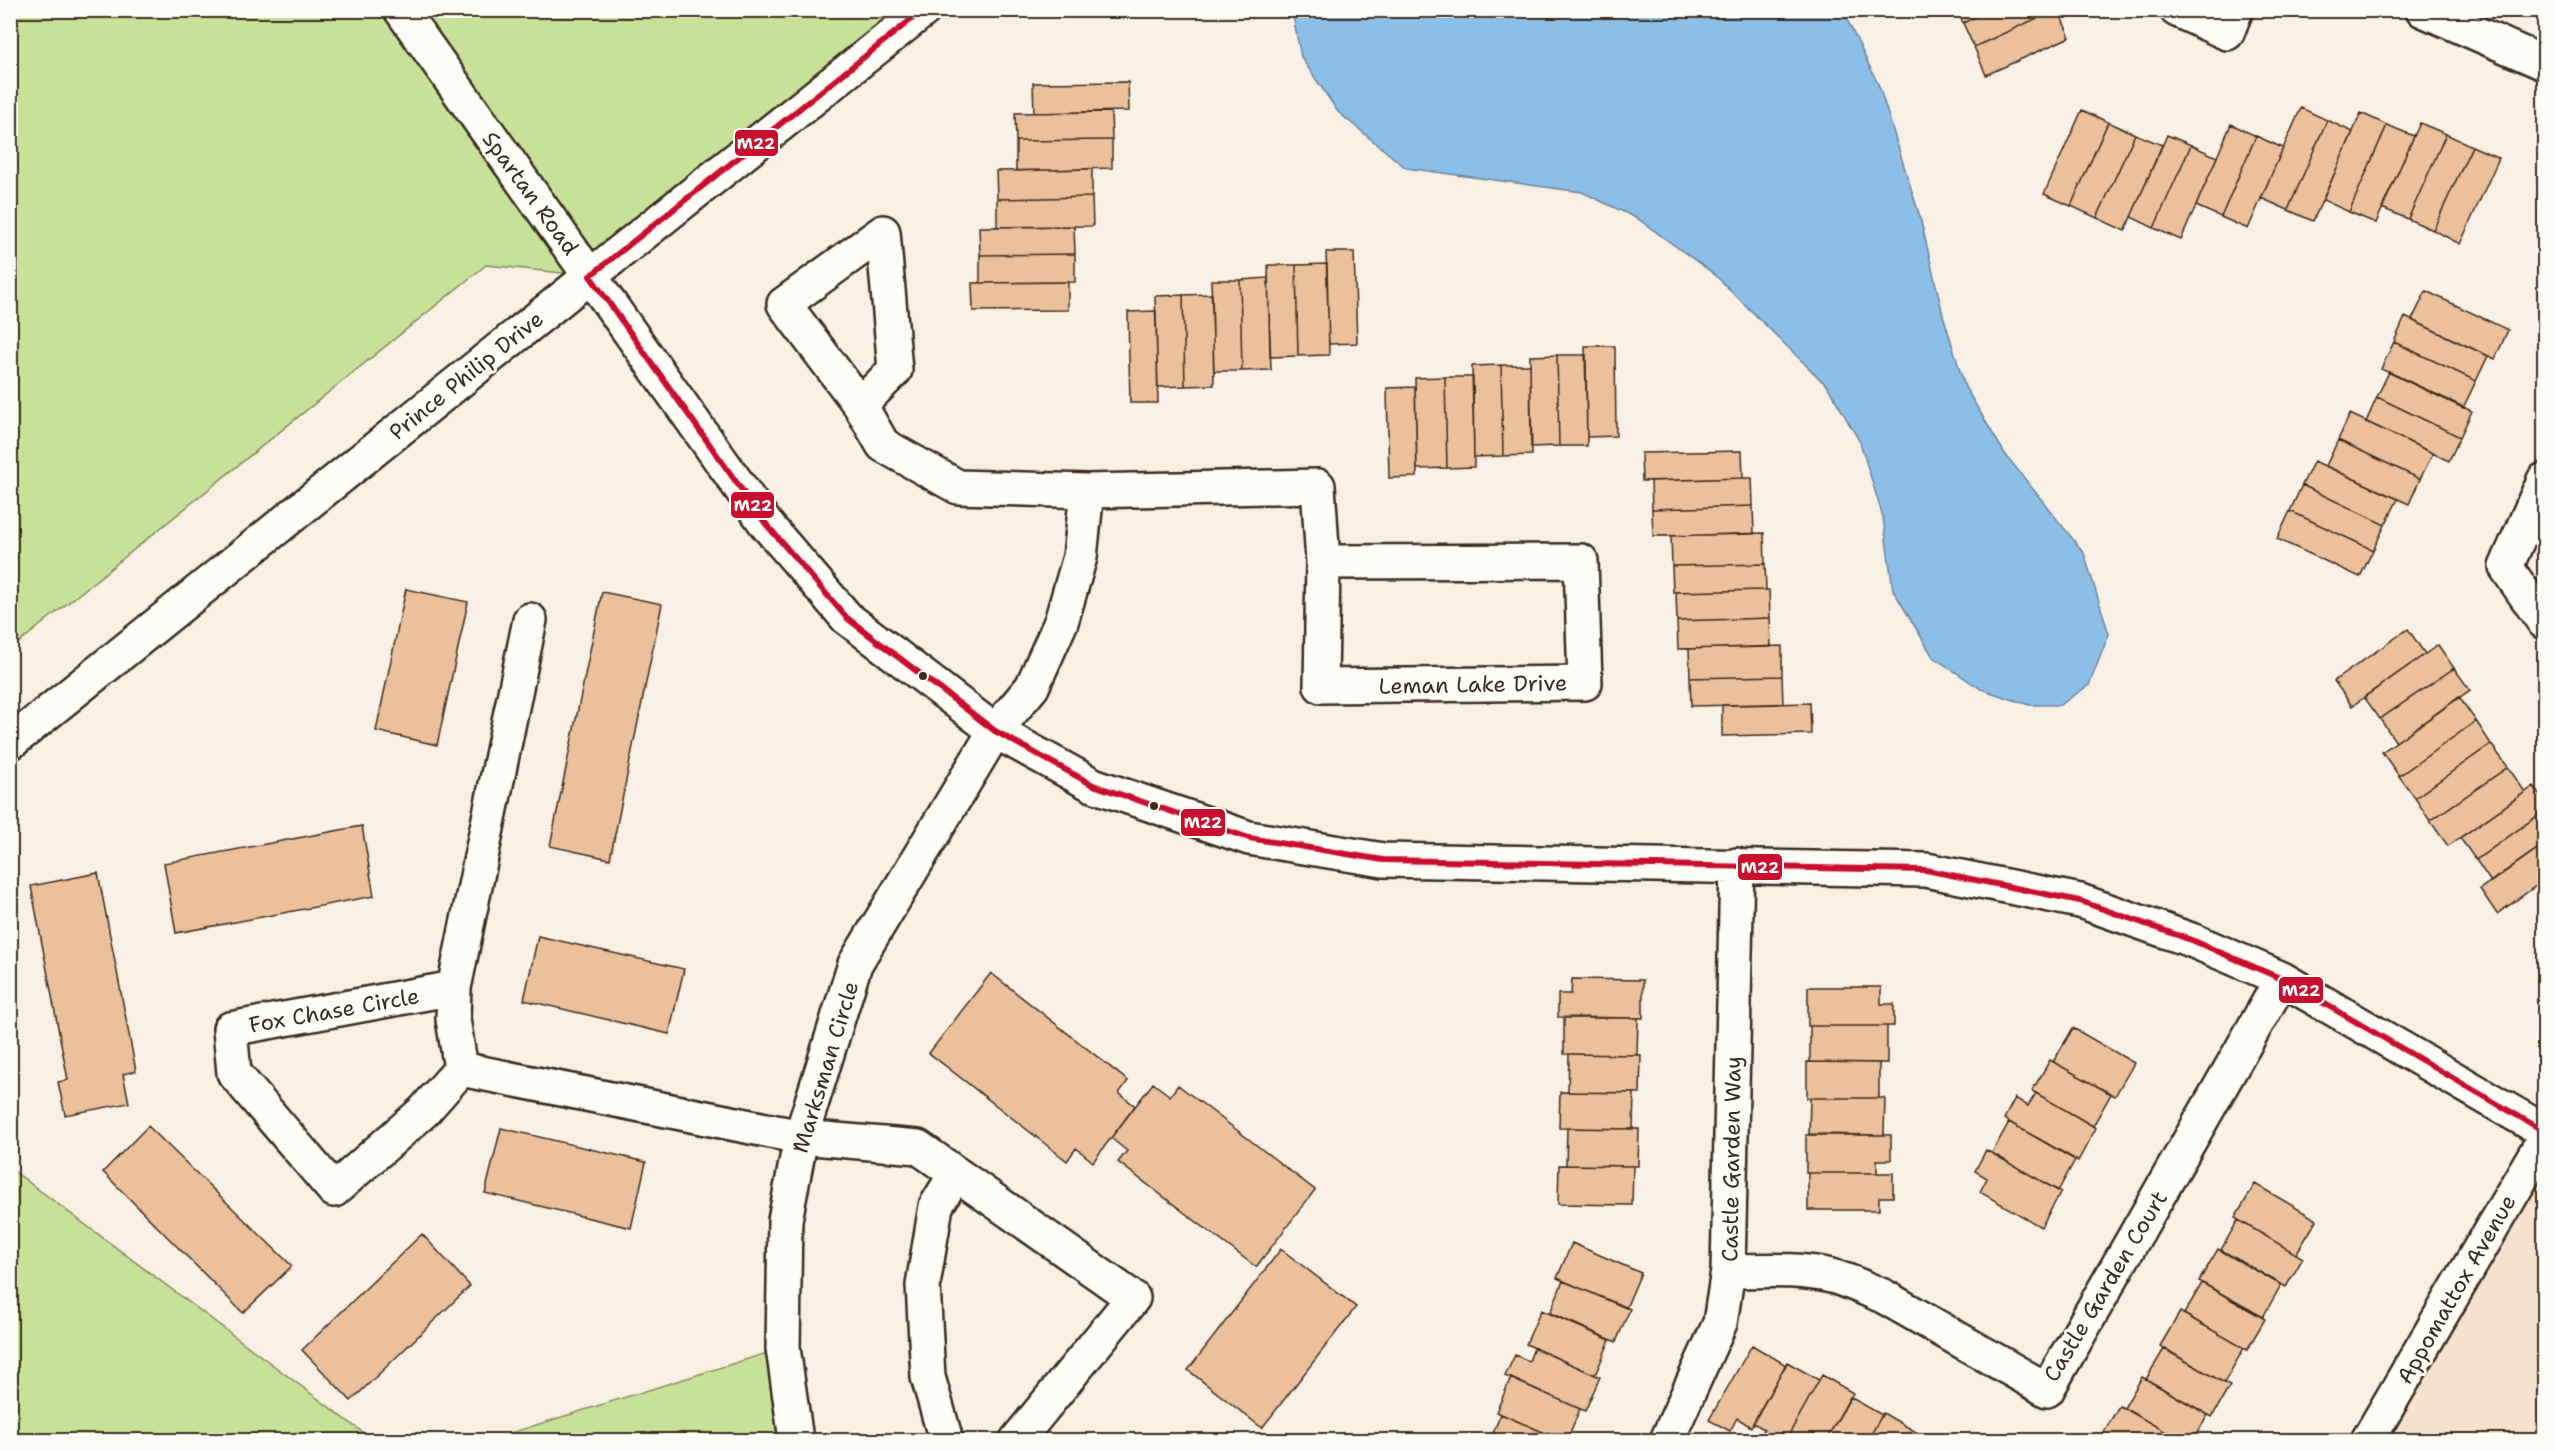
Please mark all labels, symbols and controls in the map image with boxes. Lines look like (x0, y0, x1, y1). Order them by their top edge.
street label: Spartan Road (476, 126, 585, 261)
line badge: M22 (734, 129, 779, 157)
text: M22 (737, 133, 775, 154)
street label: Prince Philip Drive (383, 304, 549, 447)
line badge: M22 (730, 491, 775, 519)
text: M22 (734, 495, 772, 516)
street label: Leman Lake Drive (1378, 668, 1568, 701)
unlabelled marker (917, 670, 929, 682)
unlabelled marker (1148, 800, 1160, 812)
line badge: M22 (1180, 808, 1226, 837)
text: M22 (1184, 812, 1222, 833)
line badge: M22 (1737, 853, 1783, 881)
text: M22 (1741, 857, 1779, 878)
line badge: M22 (2278, 976, 2324, 1004)
street label: Marksman Circle (786, 978, 865, 1157)
text: M22 (2282, 980, 2320, 1001)
street label: Fox Chase Circle (247, 981, 421, 1040)
street label: Castle Garden Way (1715, 1056, 1748, 1262)
street label: Castle Garden Court (2037, 1185, 2174, 1387)
street label: Appomattox Avenue (2390, 1189, 2523, 1389)

